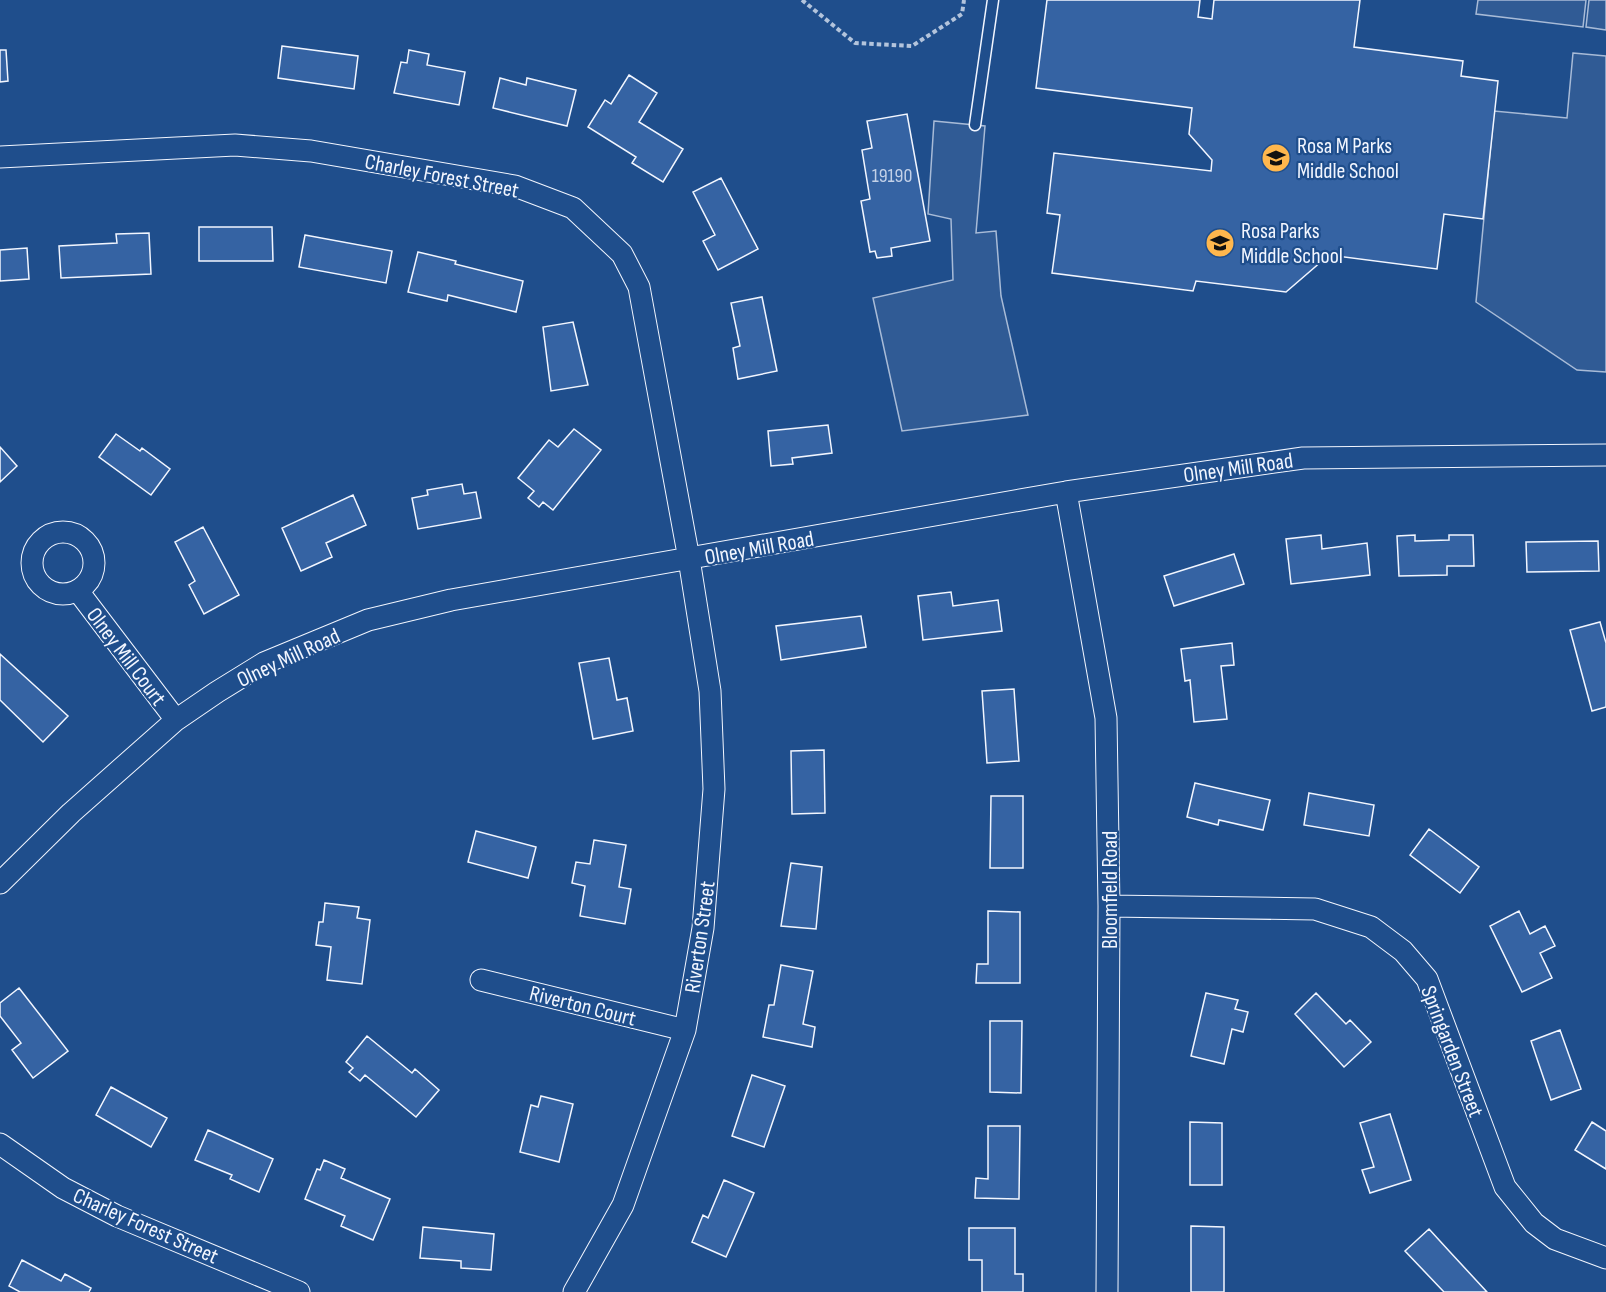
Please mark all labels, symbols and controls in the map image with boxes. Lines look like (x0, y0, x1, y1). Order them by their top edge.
place label: Rosa M Parks Middle School (1297, 133, 1399, 185)
school or university icon: Rosa M Parks Middle School (1260, 142, 1292, 174)
street label: Charley Forest Street (363, 148, 521, 205)
house number: 19190 (872, 164, 912, 188)
place label: Rosa Parks Middle School (1241, 218, 1343, 270)
school or university icon: Rosa Parks Middle School (1204, 227, 1236, 259)
street label: Olney Mill Road (1182, 447, 1295, 490)
street label: Olney Mill Road (702, 526, 816, 571)
street label: Olney Mill Court (80, 602, 172, 712)
street label: Olney Mill Road (233, 623, 344, 694)
street label: Bloomfield Road (1097, 831, 1124, 949)
street label: Riverton Street (679, 879, 722, 995)
street label: Riverton Court (527, 980, 639, 1033)
street label: Springarden Street (1414, 982, 1489, 1121)
street label: Charley Forest Street (69, 1182, 222, 1271)

